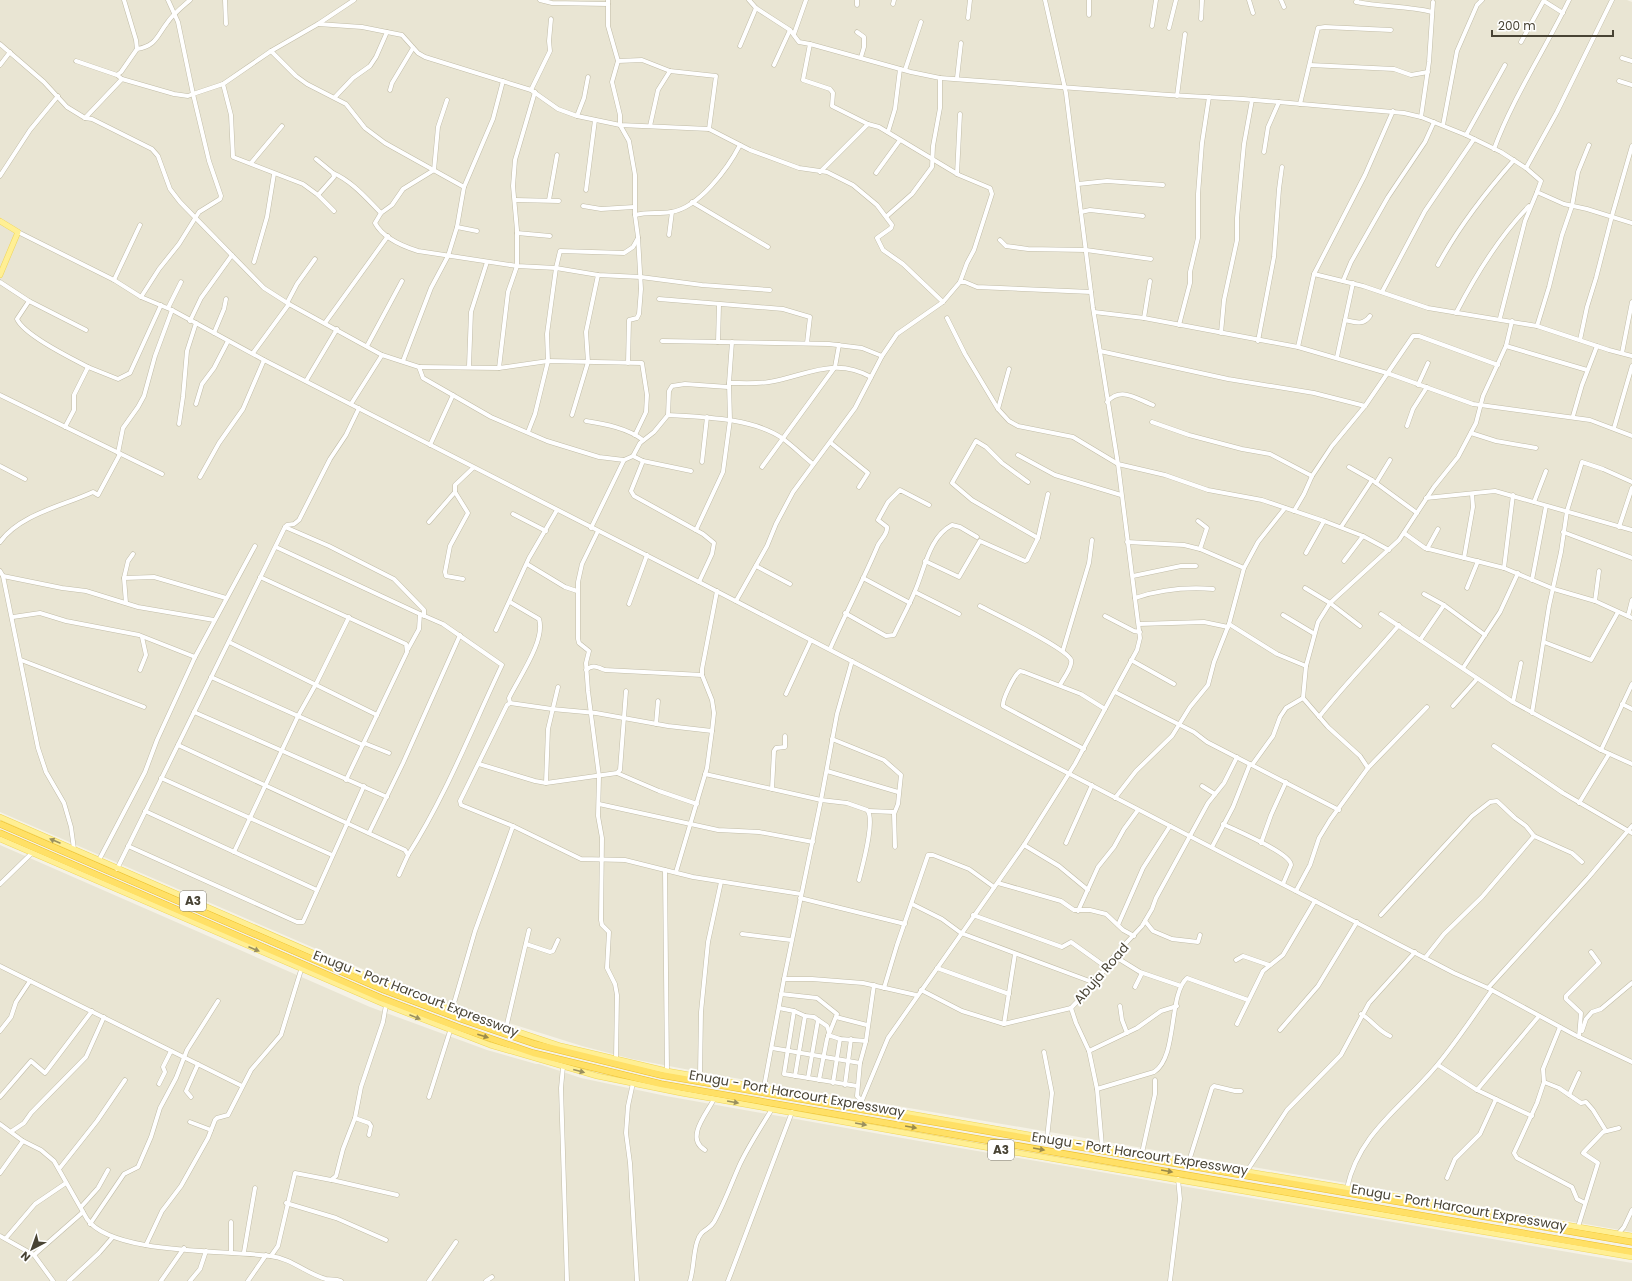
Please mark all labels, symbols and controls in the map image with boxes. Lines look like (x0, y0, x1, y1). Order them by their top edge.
scale bar (1492, 12, 1613, 38)
text: 200 m (1498, 17, 1536, 34)
one-way arrow (49, 838, 60, 844)
road number: A3 (180, 891, 206, 911)
street label: Abuja Road (1070, 939, 1133, 1008)
street label: Enugu - Port Harcourt Expressway (310, 945, 522, 1042)
one-way arrow (249, 947, 261, 953)
one-way arrow (410, 1015, 422, 1021)
one-way arrow (477, 1033, 489, 1039)
street label: Enugu - Port Harcourt Expressway (688, 1065, 907, 1122)
one-way arrow (573, 1068, 585, 1074)
one-way arrow (727, 1099, 739, 1105)
one-way arrow (855, 1122, 868, 1128)
one-way arrow (905, 1124, 917, 1130)
street label: Enugu - Port Harcourt Expressway (1030, 1127, 1250, 1180)
road number: A3 (988, 1140, 1014, 1160)
one-way arrow (1033, 1146, 1045, 1152)
one-way arrow (1161, 1168, 1173, 1174)
street label: Enugu - Port Harcourt Expressway (1350, 1179, 1569, 1236)
north arrow (12, 1229, 52, 1269)
text: N (17, 1248, 34, 1265)

